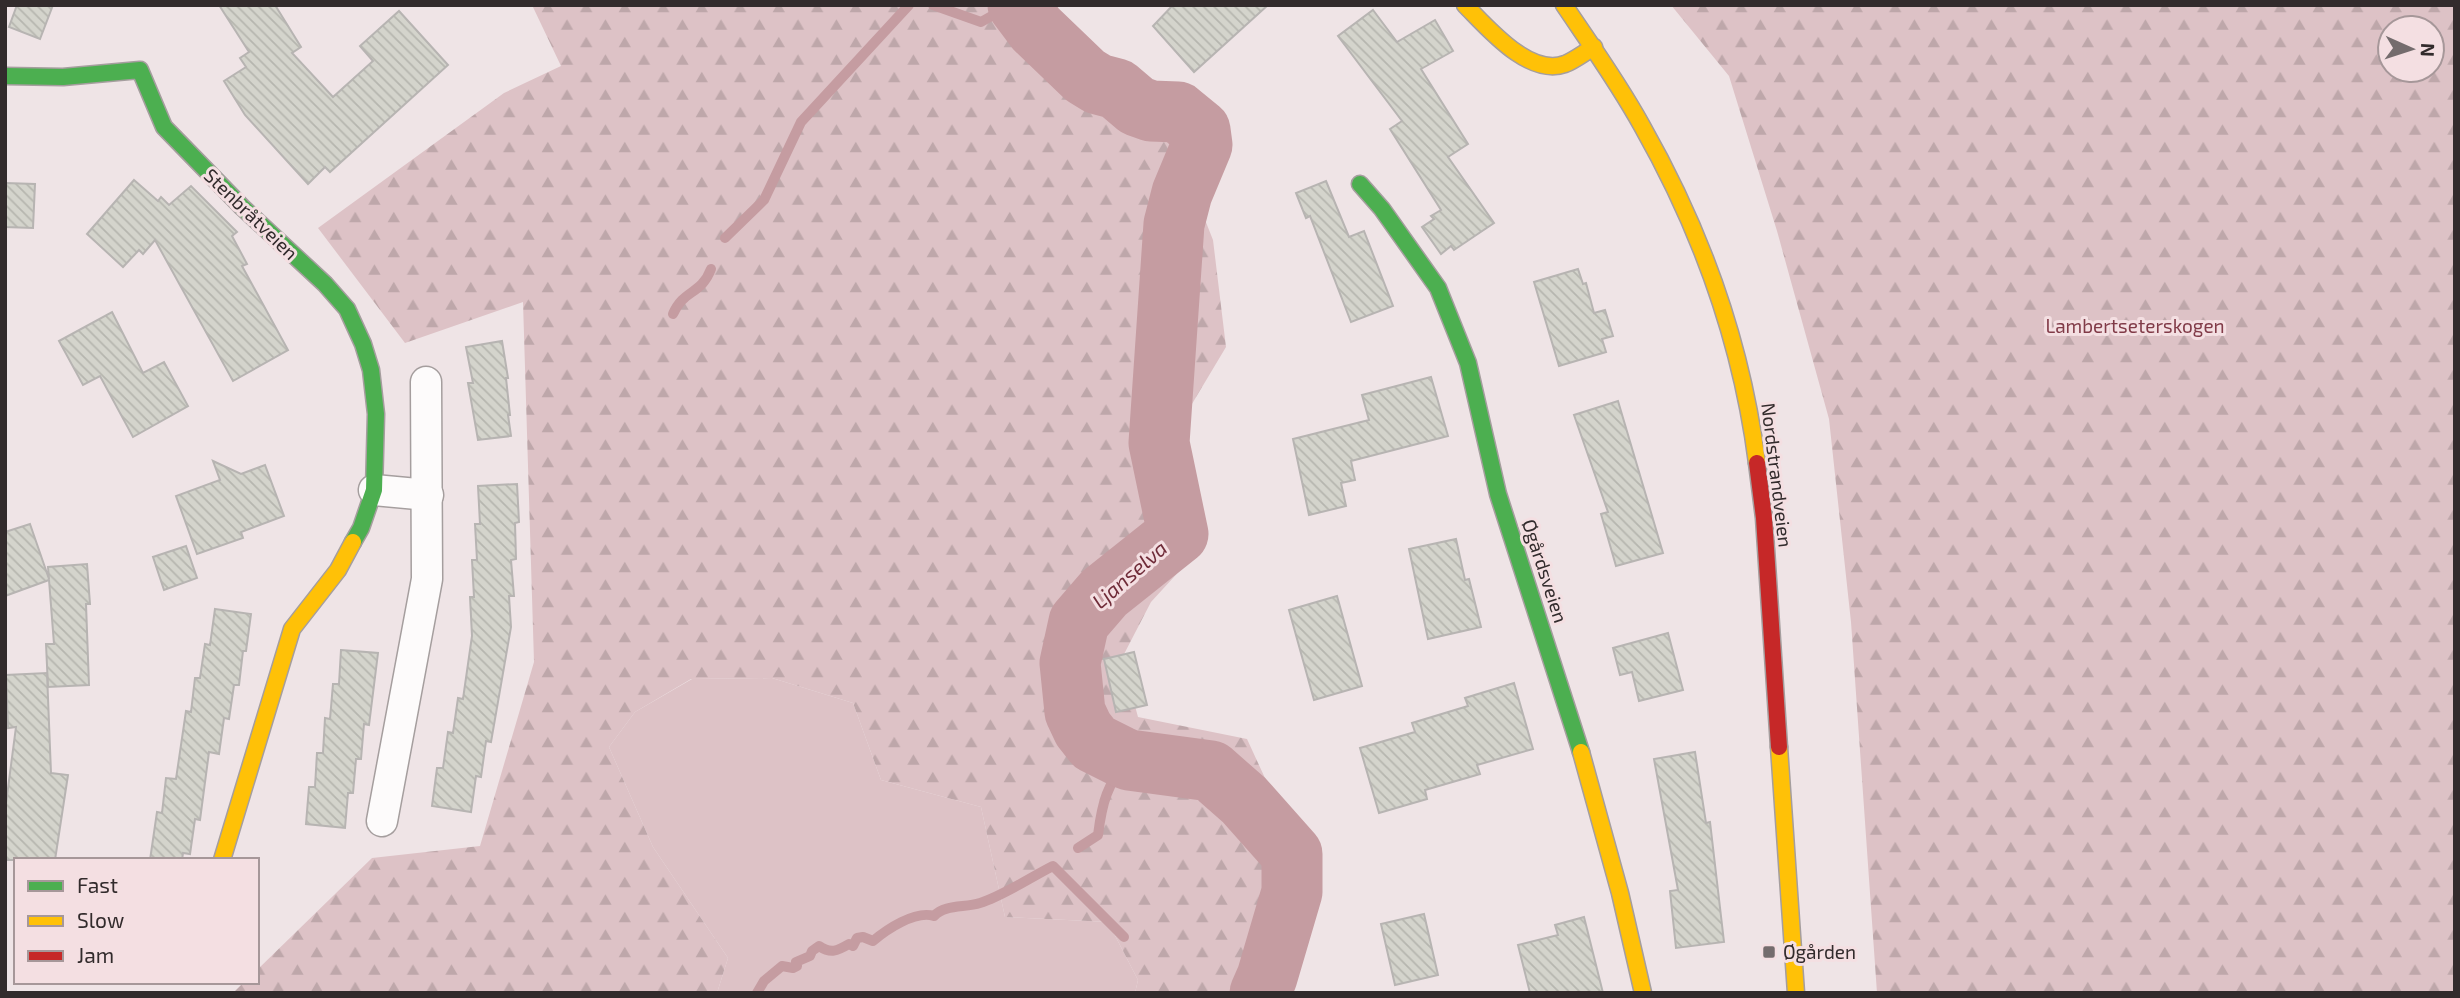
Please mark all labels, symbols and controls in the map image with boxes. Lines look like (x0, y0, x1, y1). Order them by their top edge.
north arrow (2376, 14, 2446, 84)
text: N (2417, 42, 2440, 57)
street label: Stenbråtveien (200, 163, 303, 264)
park label: Lambertseterskogen (2045, 314, 2225, 337)
street label: Nordstrandveien (1757, 401, 1798, 549)
street label: Øgårdsveien (1518, 516, 1573, 626)
water label: Ljanselva (1087, 535, 1172, 614)
legend (14, 858, 259, 984)
text: Fast (77, 872, 118, 897)
text: Slow (77, 907, 124, 932)
place label: Øgården (1783, 940, 1856, 963)
text: Jam (77, 942, 114, 967)
marker: Øgården (1761, 944, 1777, 960)

